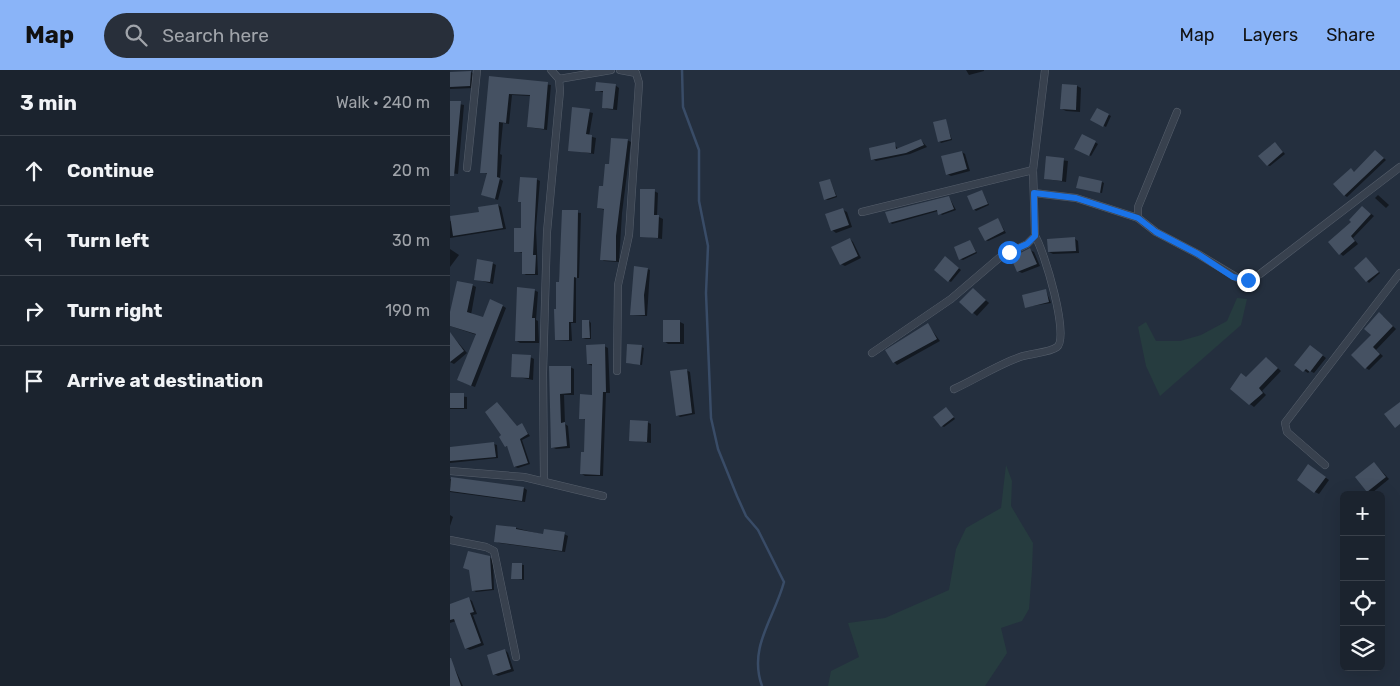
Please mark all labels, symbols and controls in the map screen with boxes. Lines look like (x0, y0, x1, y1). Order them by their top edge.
search box (104, 13, 454, 58)
text: Map (25, 21, 74, 49)
icon: search (122, 21, 150, 49)
text: Search here (162, 24, 269, 47)
text: Map (1180, 24, 1215, 46)
text: Layers (1243, 24, 1298, 46)
text: Share (1326, 24, 1375, 46)
text: 3 min (20, 90, 77, 115)
text: Walk · 240 m (336, 93, 430, 112)
icon: ahead (20, 157, 48, 185)
text: Continue (67, 159, 154, 182)
text: 20 m (392, 161, 430, 180)
icon: left (20, 227, 48, 255)
text: Turn left (67, 229, 149, 252)
text: 30 m (392, 231, 430, 250)
route start (998, 241, 1021, 264)
route end (1237, 269, 1260, 292)
icon: right (20, 297, 48, 325)
text: Turn right (67, 299, 162, 322)
text: 190 m (385, 301, 430, 320)
icon: arrive (20, 367, 48, 395)
text: Arrive at destination (67, 369, 263, 392)
map controls (1340, 491, 1385, 671)
button: + (1340, 491, 1385, 536)
button: − (1340, 536, 1385, 581)
button: locate (1340, 581, 1385, 626)
button: layers (1340, 626, 1385, 671)

